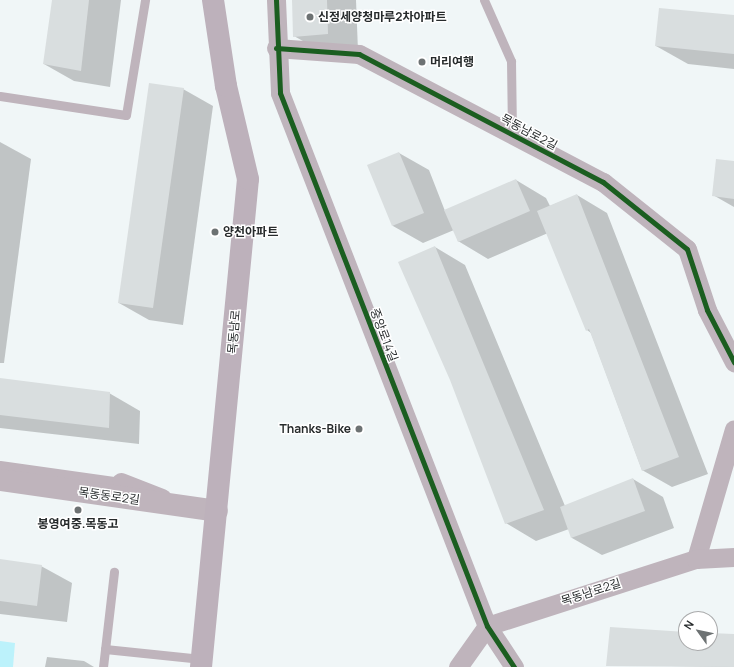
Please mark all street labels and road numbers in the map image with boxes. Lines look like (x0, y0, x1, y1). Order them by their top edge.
street label: 목동남로2길 (498, 111, 560, 153)
street label: 중앙로14길 (367, 306, 401, 364)
street label: 목동남로 (225, 309, 243, 355)
street label: 목동동로2길 (77, 485, 141, 507)
street label: 목동남로2길 (559, 576, 623, 608)

